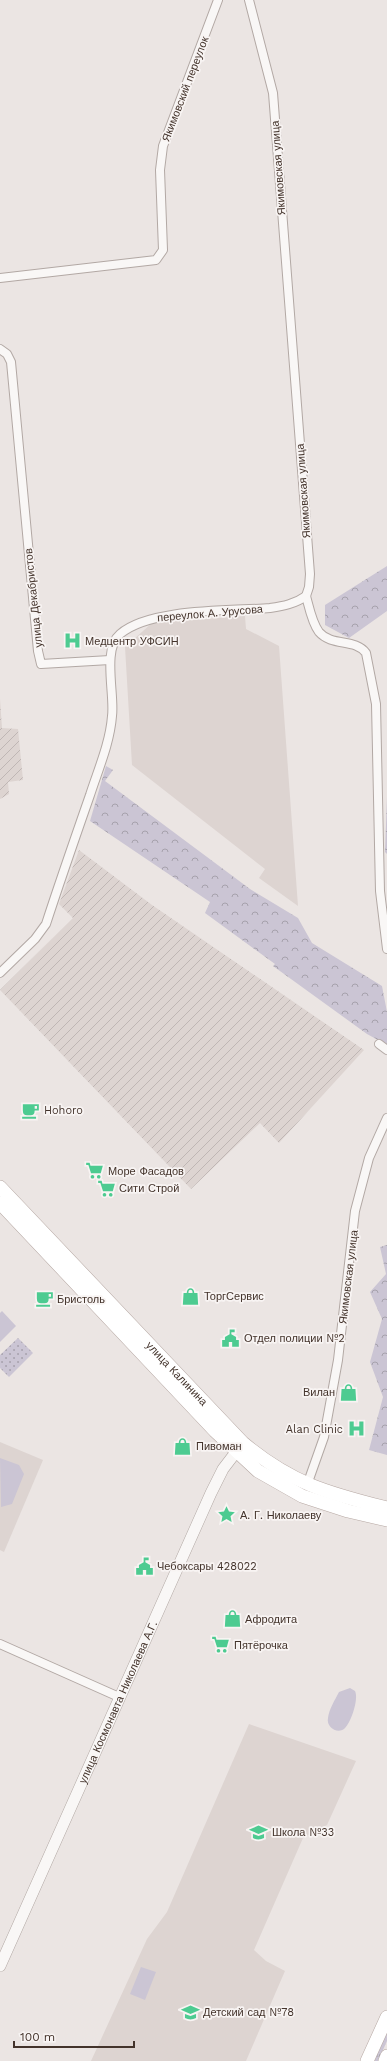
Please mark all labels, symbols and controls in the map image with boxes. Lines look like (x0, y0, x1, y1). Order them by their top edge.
street label: Якимовский переулок (159, 35, 212, 144)
street label: Якимовская улица (269, 119, 288, 216)
street label: Якимовская улица (294, 442, 313, 539)
street label: улица Декабристов (22, 548, 45, 648)
street label: переулок А. Урусова (157, 602, 264, 625)
hospital icon: Медцентр УФСИН (62, 631, 82, 651)
place label: Медцентр УФСИН (85, 635, 179, 648)
cafe icon: Hohoro (21, 1100, 41, 1120)
place label: Hohoro (44, 1104, 83, 1117)
supermarket icon: Море Фасадов (85, 1161, 105, 1181)
place label: Море Фасадов (108, 1165, 184, 1178)
supermarket icon: Сити Строй (96, 1178, 116, 1198)
place label: Сити Строй (119, 1182, 179, 1195)
street label: Якимовская улица (336, 1228, 361, 1325)
shop icon: ТоргСервис (181, 1286, 201, 1306)
cafe icon: Бристоль (34, 1289, 54, 1309)
place label: ТоргСервис (204, 1290, 264, 1303)
place label: Бристоль (57, 1293, 105, 1306)
public building icon: Отдел полиции №2 (221, 1328, 241, 1348)
place label: Отдел полиции №2 (244, 1332, 345, 1345)
street label: улица Калинина (143, 1339, 211, 1409)
shop icon: Вилан (338, 1382, 358, 1402)
place label: Вилан (303, 1386, 335, 1399)
hospital icon: Alan Clinic (346, 1419, 366, 1439)
place label: Alan Clinic (286, 1423, 343, 1436)
shop icon: Пивоман (173, 1436, 193, 1456)
place label: Пивоман (196, 1440, 242, 1453)
place icon: А. Г. Николаеву (217, 1505, 237, 1525)
place label: А. Г. Николаеву (240, 1509, 322, 1522)
public building icon: Чебоксары 428022 (134, 1556, 154, 1576)
place label: Чебоксары 428022 (157, 1560, 257, 1573)
shop icon: Афродита (222, 1609, 242, 1629)
place label: Афродита (245, 1613, 298, 1626)
street label: улица Космонавта Николаева А.Г. (76, 1619, 160, 1786)
supermarket icon: Пятёрочка (211, 1635, 231, 1655)
place label: Пятёрочка (234, 1639, 289, 1652)
school or university icon: Школа №33 (249, 1822, 269, 1842)
place label: Школа №33 (272, 1826, 334, 1839)
school or university icon: Детский сад №78 (180, 2002, 200, 2022)
place label: Детский сад №78 (203, 2006, 294, 2019)
scale bar (14, 2023, 134, 2049)
text: 100 m (20, 2030, 55, 2044)

